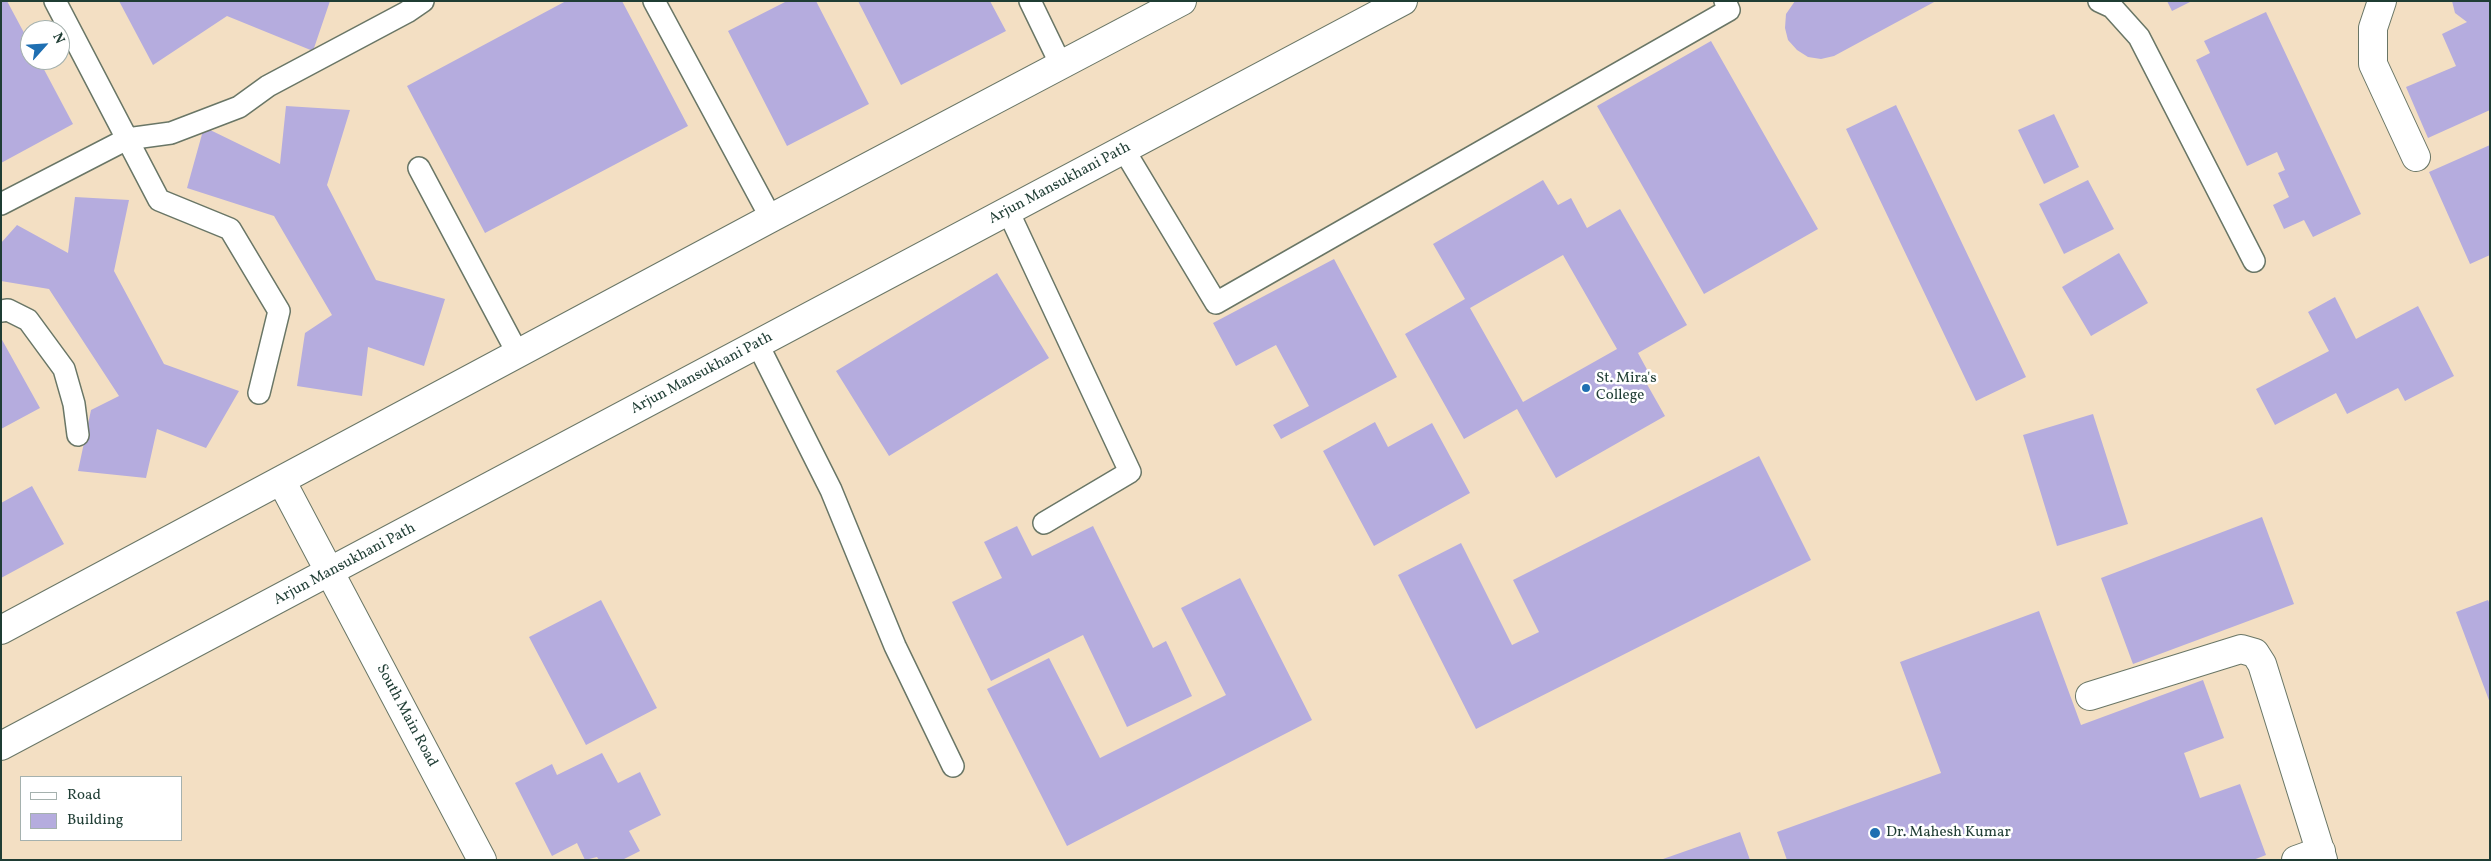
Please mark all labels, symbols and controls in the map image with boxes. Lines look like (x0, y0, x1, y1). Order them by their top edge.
north arrow (20, 20, 70, 70)
text: N (47, 30, 69, 47)
street label: Arjun Mansukhani Path (986, 139, 1134, 229)
street label: Arjun Mansukhani Path (628, 329, 776, 419)
place label: St. Mira's College (1596, 370, 1657, 405)
marker: St. Mira's College (1580, 382, 1592, 394)
street label: Arjun Mansukhani Path (271, 520, 419, 610)
street label: South Main Road (371, 662, 441, 770)
legend (20, 776, 182, 841)
text: Road (67, 785, 101, 806)
text: Building (67, 810, 123, 831)
place label: Dr. Mahesh Kumar (1886, 824, 2011, 842)
marker: Dr. Mahesh Kumar (1868, 826, 1882, 840)

